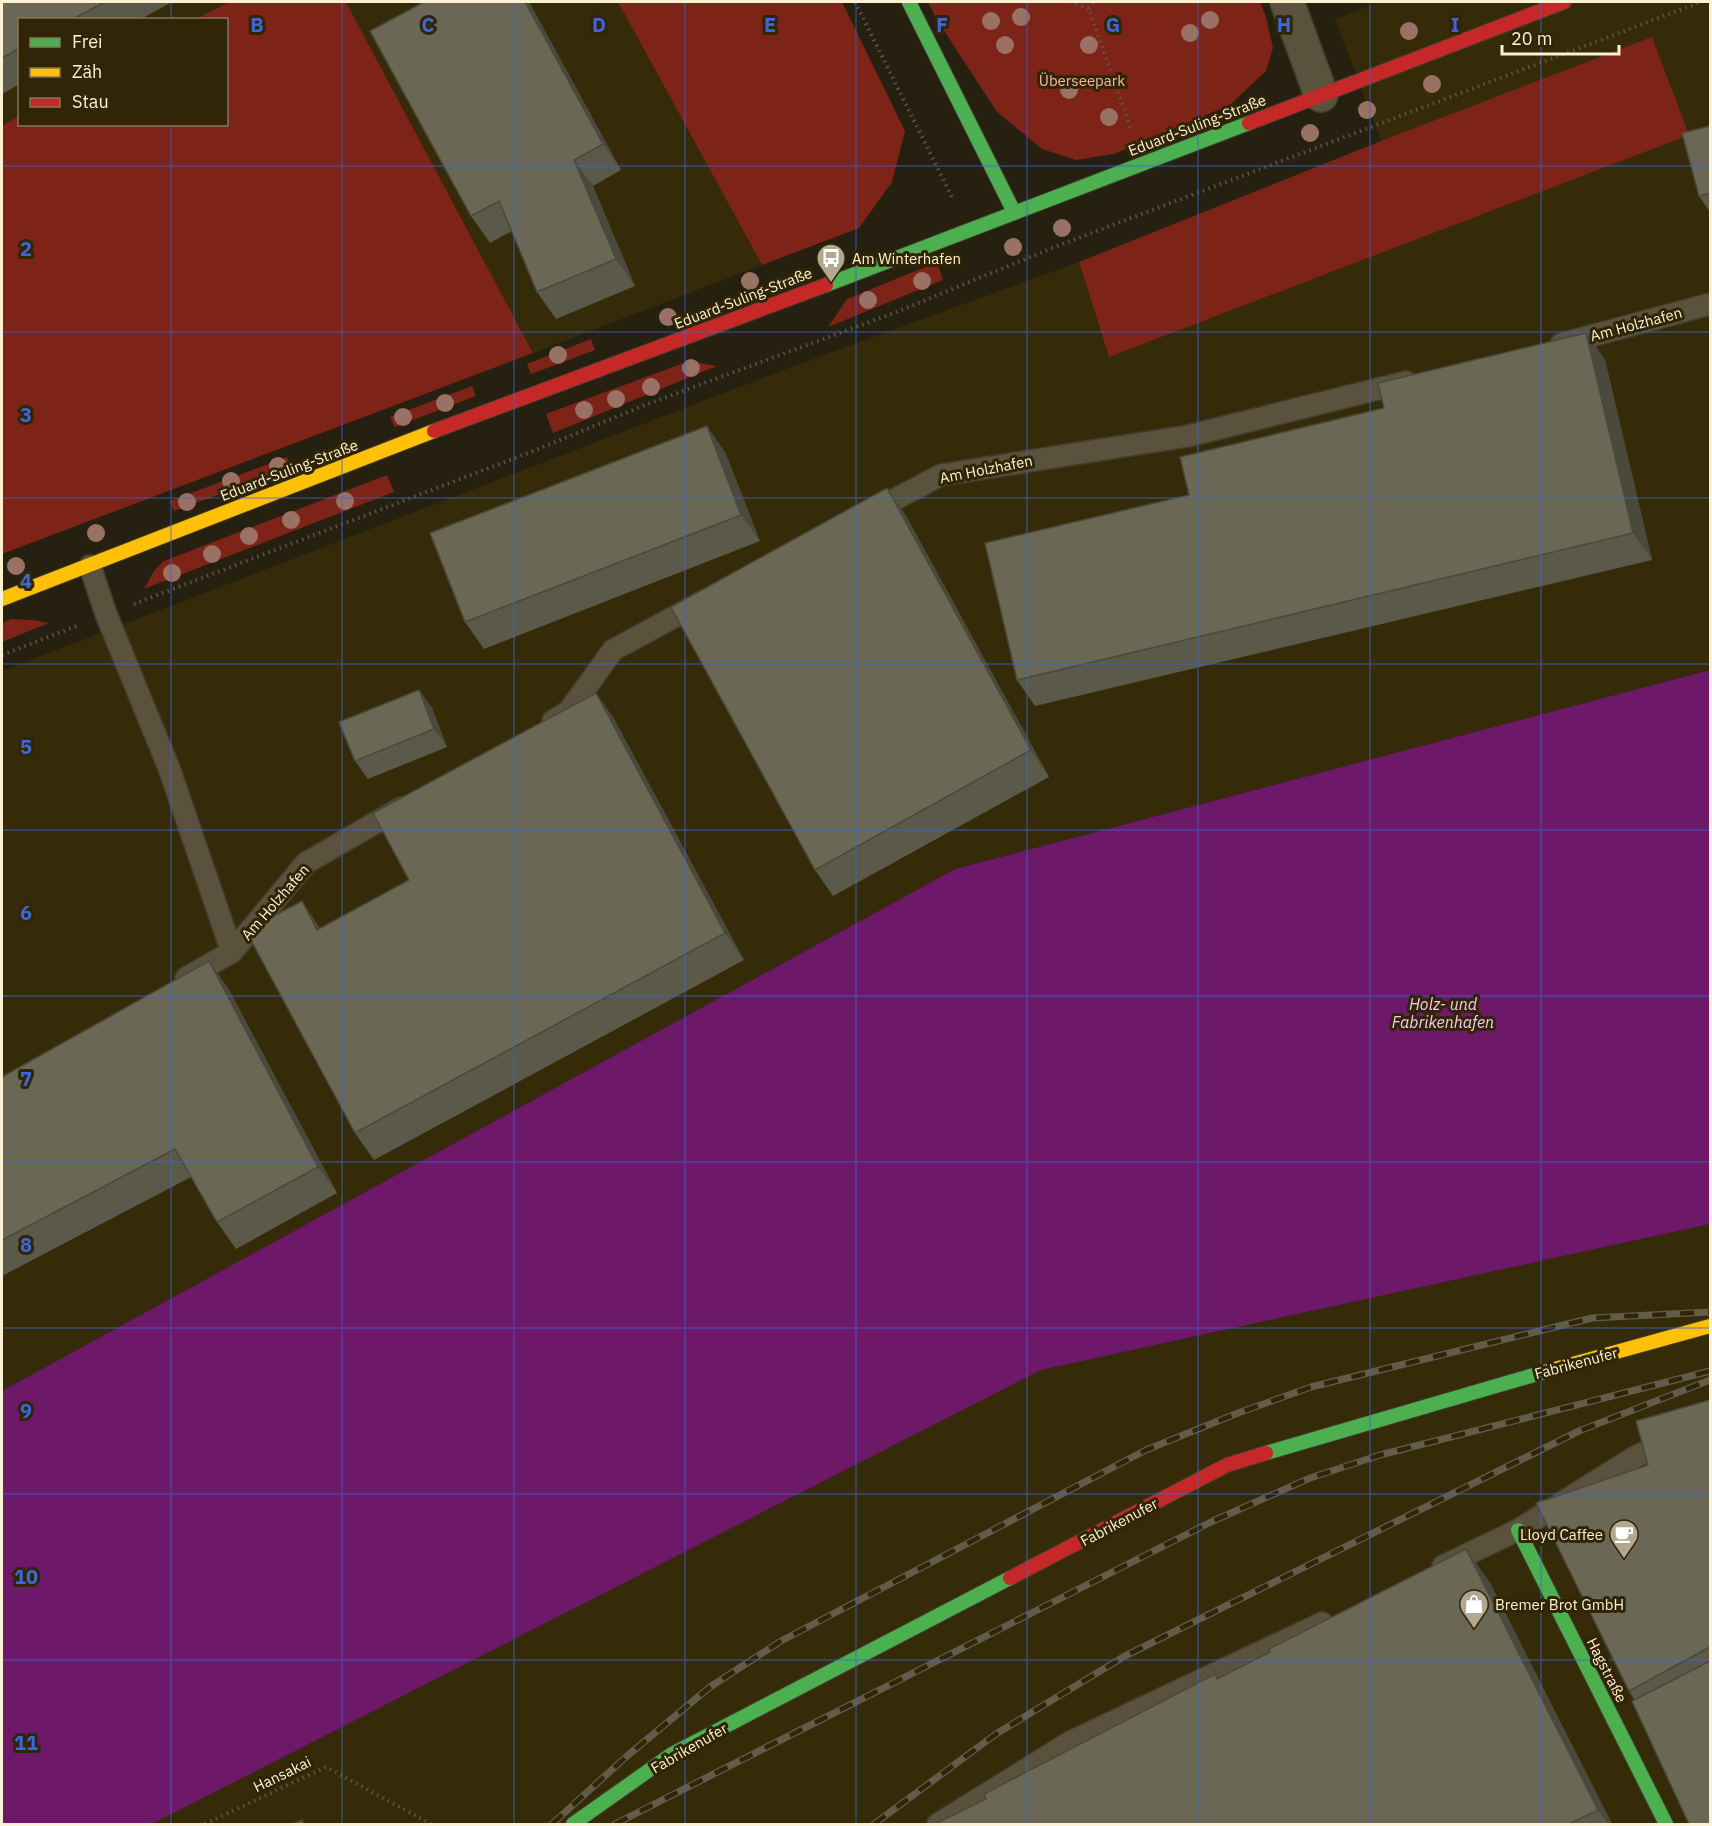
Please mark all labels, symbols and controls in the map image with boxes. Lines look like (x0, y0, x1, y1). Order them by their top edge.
text: B (250, 11, 264, 38)
text: C (421, 11, 435, 38)
text: D (592, 11, 606, 38)
text: E (764, 11, 776, 38)
text: F (936, 11, 948, 38)
text: G (1106, 11, 1120, 38)
text: H (1277, 11, 1291, 38)
text: I (1451, 11, 1459, 38)
legend (18, 18, 228, 126)
scale bar (1502, 18, 1619, 56)
text: 20 m (1511, 27, 1553, 50)
text: Frei (72, 30, 103, 53)
text: Zäh (72, 60, 102, 83)
park label: Überseepark (1039, 71, 1125, 90)
text: Stau (72, 90, 109, 113)
street label: Eduard-Suling-Straße (1125, 90, 1269, 160)
text: 2 (20, 235, 32, 262)
bus stop icon: Am Winterhafen (815, 242, 847, 284)
place label: Am Winterhafen (852, 249, 961, 268)
street label: Eduard-Suling-Straße (671, 263, 815, 333)
street label: Am Holzhafen (1588, 303, 1684, 345)
text: 3 (20, 401, 32, 428)
street label: Eduard-Suling-Straße (217, 435, 361, 505)
street label: Am Holzhafen (938, 451, 1034, 487)
text: 4 (20, 567, 32, 594)
text: 5 (20, 733, 32, 760)
street label: Am Holzhafen (237, 860, 313, 944)
text: 6 (20, 899, 32, 926)
water label: Holz- und Fabrikenhafen (1392, 994, 1494, 1032)
text: 7 (20, 1065, 32, 1092)
text: 8 (20, 1231, 32, 1258)
street label: Fabrikenufer (1532, 1343, 1620, 1383)
text: 9 (20, 1397, 32, 1424)
street label: Fabrikenufer (1077, 1493, 1162, 1550)
cafe icon: Lloyd Caffee (1608, 1518, 1640, 1560)
place label: Lloyd Caffee (1520, 1525, 1603, 1544)
text: 10 (14, 1563, 38, 1590)
shop icon: Bremer Brot GmbH (1458, 1588, 1490, 1630)
place label: Bremer Brot GmbH (1495, 1595, 1624, 1614)
street label: Hagstraße (1583, 1634, 1631, 1706)
street label: Fabrikenufer (647, 1718, 731, 1778)
text: 11 (14, 1729, 38, 1756)
street label: Hansakai (250, 1752, 314, 1796)

